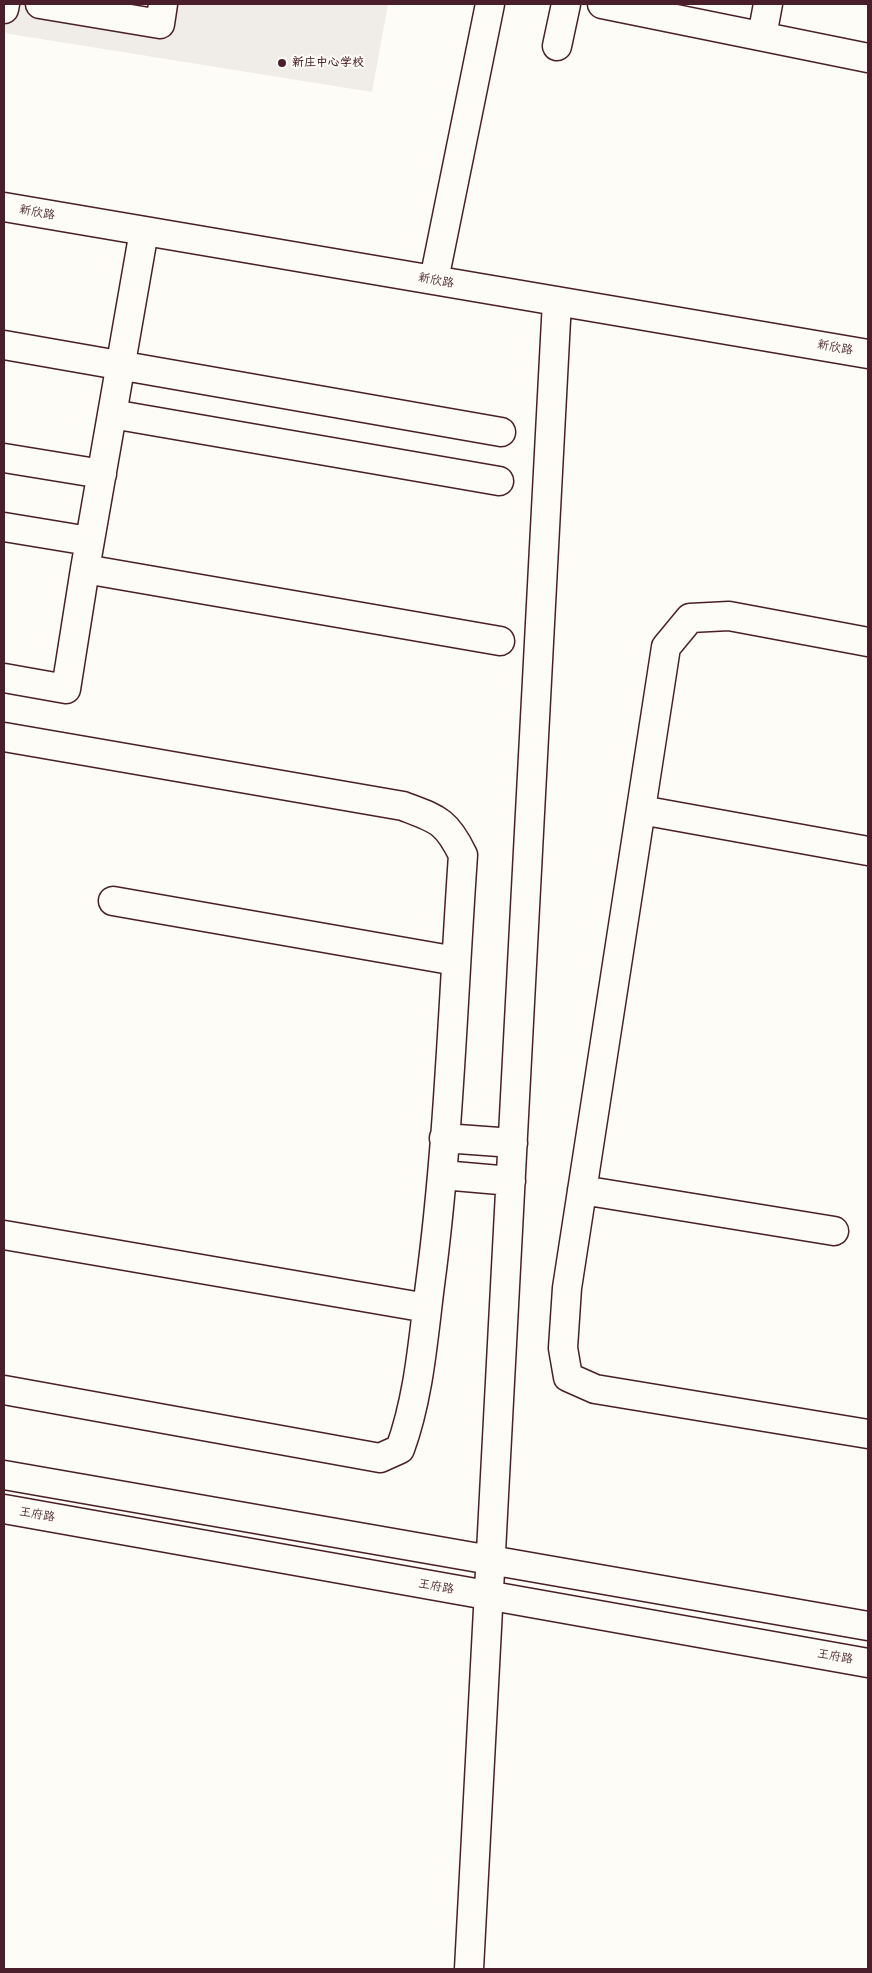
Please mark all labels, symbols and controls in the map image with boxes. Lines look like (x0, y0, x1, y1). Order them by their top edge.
place label: 新庄中心学校 (292, 56, 364, 70)
marker: 新庄中心学校 (276, 57, 288, 69)
street label: 新欣路 (18, 203, 56, 223)
street label: 新欣路 (417, 271, 455, 291)
street label: 新欣路 (816, 338, 854, 358)
street label: 王府路 (18, 1505, 56, 1525)
street label: 王府路 (417, 1577, 455, 1597)
street label: 王府路 (816, 1647, 854, 1667)

